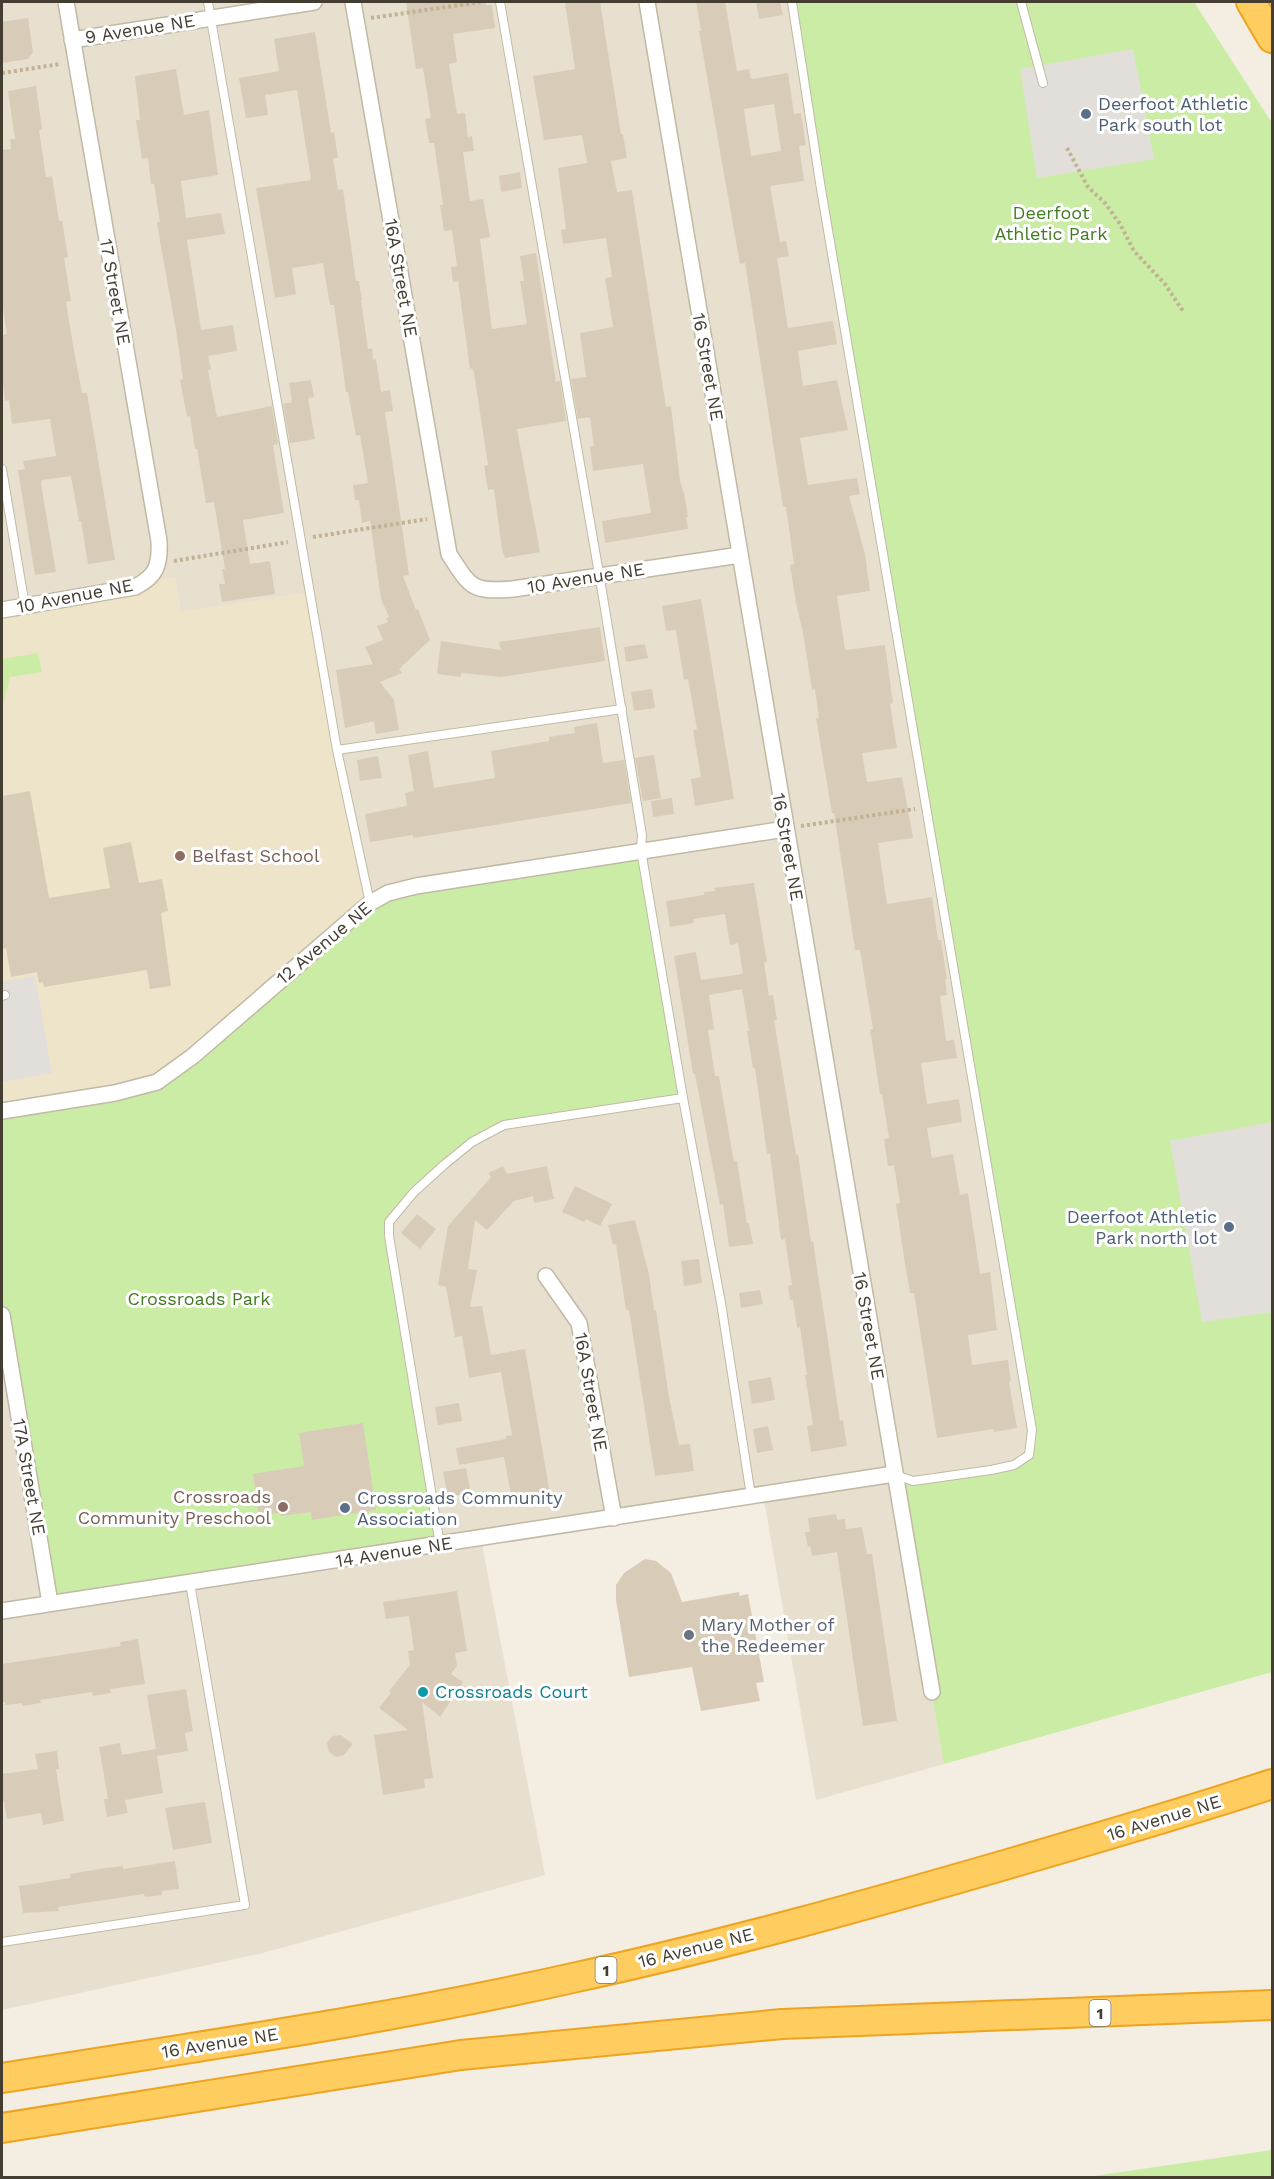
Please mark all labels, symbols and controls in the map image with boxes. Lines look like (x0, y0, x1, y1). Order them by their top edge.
street label: 9 Avenue NE (83, 9, 196, 48)
place label: Deerfoot Athletic Park south lot (1098, 93, 1248, 135)
marker: Deerfoot Athletic Park south lot (1079, 107, 1093, 121)
park label: Deerfoot Athletic Park (995, 202, 1107, 244)
street label: 16A Street NE (381, 217, 422, 339)
street label: 17 Street NE (96, 237, 135, 347)
street label: 16 Street NE (689, 311, 728, 422)
street label: 10 Avenue NE (526, 558, 646, 597)
street label: 10 Avenue NE (15, 574, 135, 617)
street label: 16 Street NE (769, 791, 808, 902)
place label: Belfast School (192, 845, 320, 866)
marker: Belfast School (173, 849, 187, 863)
street label: 12 Avenue NE (272, 897, 375, 988)
place label: Deerfoot Athletic Park north lot (1067, 1206, 1217, 1248)
marker: Deerfoot Athletic Park north lot (1222, 1220, 1236, 1234)
street label: 16 Street NE (850, 1270, 889, 1381)
park label: Crossroads Park (128, 1288, 270, 1309)
street label: 16A Street NE (571, 1331, 612, 1453)
street label: 17A Street NE (9, 1417, 50, 1537)
place label: Crossroads Community Preschool (78, 1486, 271, 1528)
place label: Crossroads Community Association (357, 1487, 563, 1529)
marker: Crossroads Community Preschool (276, 1500, 290, 1514)
marker: Crossroads Community Association (338, 1501, 352, 1515)
street label: 14 Avenue NE (334, 1532, 454, 1571)
place label: Mary Mother of the Redeemer (701, 1614, 835, 1656)
marker: Mary Mother of the Redeemer (682, 1628, 696, 1642)
place label: Crossroads Court (435, 1681, 588, 1702)
marker: Crossroads Court (416, 1685, 430, 1699)
street label: 16 Avenue NE (1104, 1790, 1223, 1845)
street label: 16 Avenue NE (636, 1923, 756, 1972)
road number: 1 (596, 1957, 616, 1983)
road number: 1 (1090, 2000, 1110, 2026)
street label: 16 Avenue NE (160, 2023, 280, 2062)

